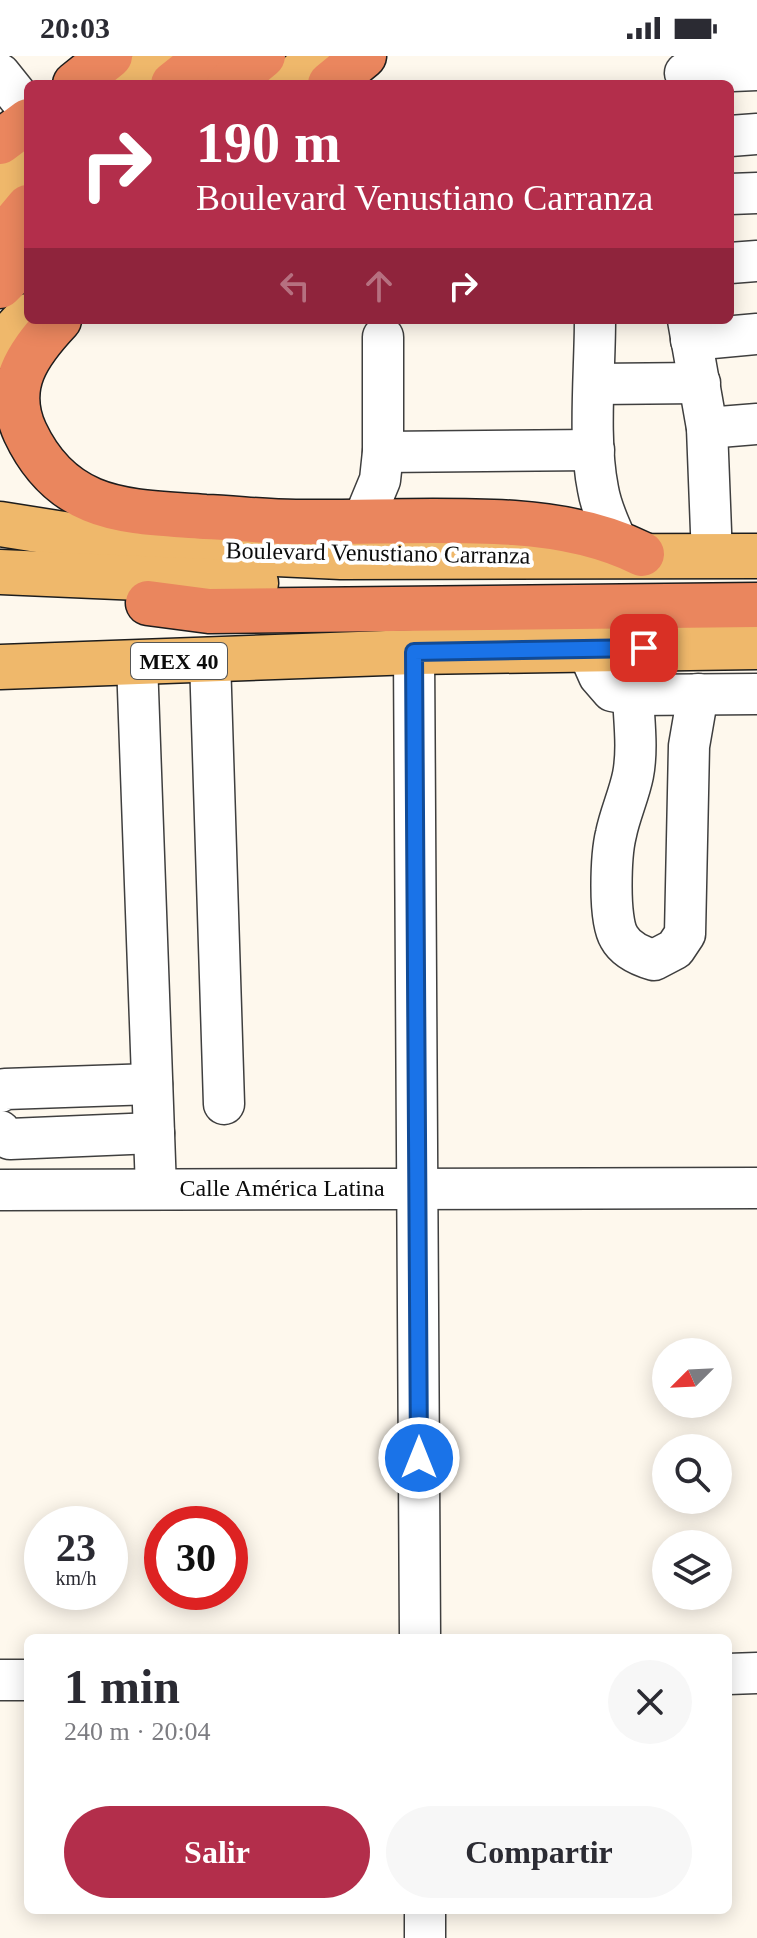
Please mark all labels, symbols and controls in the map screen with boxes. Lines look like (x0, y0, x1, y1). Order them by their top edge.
text: 20:03 (40, 11, 110, 44)
icon: right (64, 112, 168, 216)
text: 190 m (196, 112, 341, 174)
text: Boulevard Venustiano Carranza (196, 178, 653, 218)
icon: left (273, 264, 317, 308)
icon: ahead (357, 264, 401, 308)
icon: right (441, 264, 485, 308)
street label: Boulevard Venustiano Carranza (225, 537, 531, 569)
pin (610, 614, 678, 682)
icon: arrive (622, 626, 666, 670)
road number: MEX 40 (131, 643, 227, 679)
street label: Calle América Latina (179, 1175, 385, 1201)
north arrow (652, 1338, 732, 1418)
map controls (652, 1338, 732, 1610)
position arrow (377, 1416, 461, 1500)
button: search (652, 1434, 732, 1514)
speed limit sign: 30 (144, 1506, 248, 1610)
text: 23 (56, 1525, 96, 1570)
button: layers (652, 1530, 732, 1610)
text: km/h (55, 1567, 97, 1589)
text: 1 min (64, 1660, 180, 1713)
button: close (608, 1660, 692, 1744)
text: 240 m · 20:04 (64, 1717, 211, 1746)
button: Salir (64, 1806, 370, 1898)
button: Compartir (386, 1806, 692, 1898)

